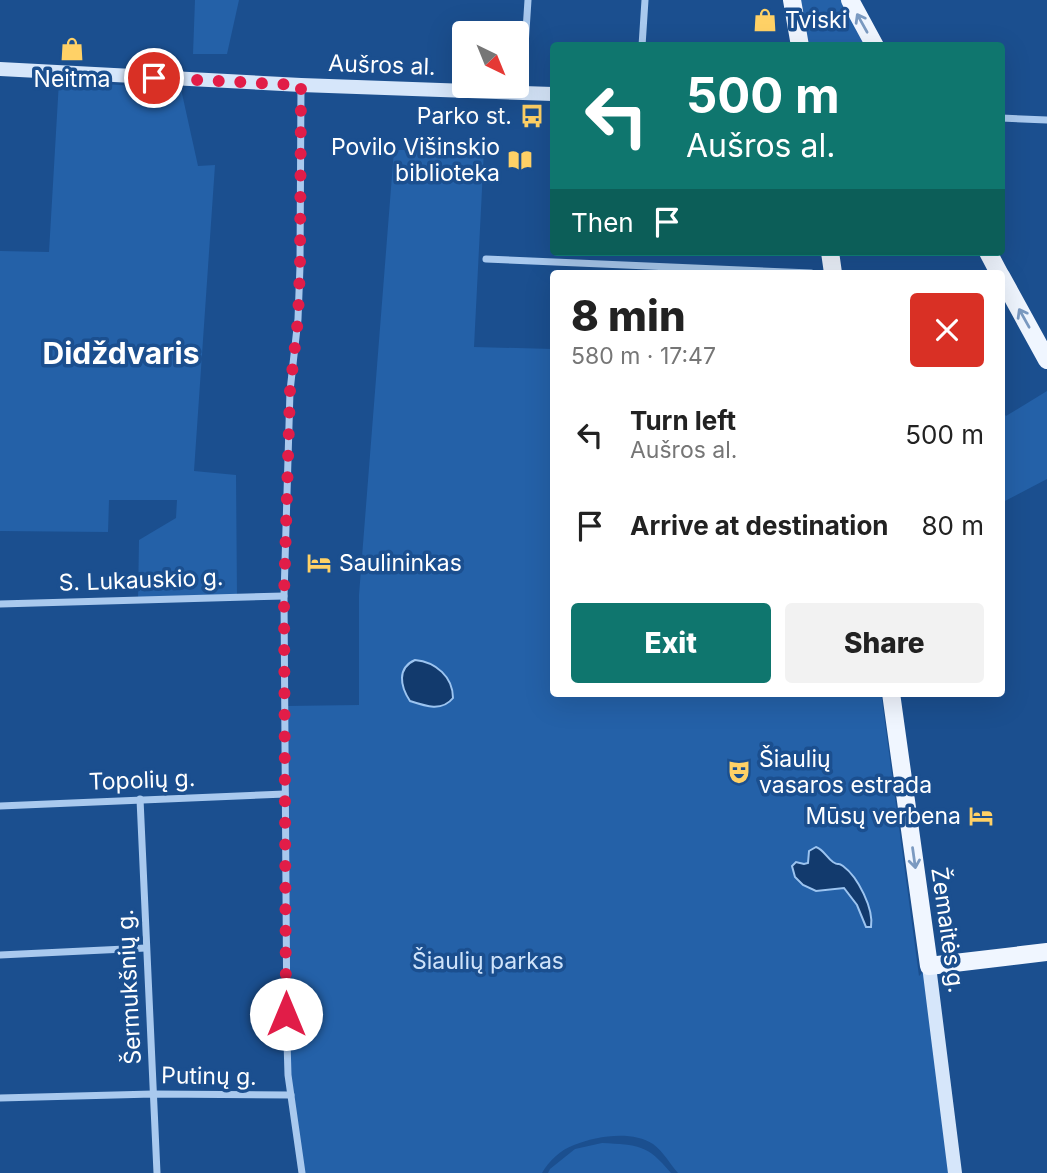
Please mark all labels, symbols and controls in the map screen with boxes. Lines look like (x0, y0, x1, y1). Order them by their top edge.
shop icon: Tviski (751, 6, 779, 34)
place label: Tviski (785, 6, 847, 34)
one-way arrow (855, 13, 869, 34)
north arrow (452, 21, 528, 98)
map controls (452, 21, 529, 98)
shop icon: Neitma (58, 35, 86, 63)
pin (124, 48, 184, 108)
street label: Aušros al. (328, 49, 436, 81)
icon: arrive (135, 59, 173, 97)
place label: Neitma (34, 65, 110, 93)
text: 500 m (686, 66, 840, 125)
icon: left (571, 70, 662, 161)
place label: Parko st. (417, 102, 512, 130)
bus stop icon: Parko st. (518, 102, 546, 130)
text: Aušros al. (686, 126, 835, 165)
place label: Povilo Višinskio biblioteka (331, 133, 500, 187)
library icon: Povilo Višinskio biblioteka (506, 146, 534, 174)
icon: arrive (648, 203, 686, 241)
text: Then (571, 207, 634, 238)
text: 8 min (571, 290, 686, 341)
button: close (910, 293, 984, 367)
one-way arrow (1017, 309, 1031, 329)
district label: Didždvaris (43, 335, 200, 371)
text: 580 m · 17:47 (571, 342, 716, 370)
text: Turn left (630, 405, 736, 436)
icon: left (571, 416, 609, 454)
text: 500 m (905, 419, 984, 450)
text: Aušros al. (630, 436, 737, 464)
icon: arrive (571, 507, 609, 545)
text: Arrive at destination (630, 510, 889, 541)
text: 80 m (921, 510, 984, 541)
hotel icon: Saulininkas (305, 549, 333, 577)
place label: Saulininkas (339, 549, 462, 577)
street label: S. Lukauskio g. (58, 563, 224, 597)
button: Exit (571, 603, 771, 683)
button: Share (785, 603, 984, 683)
place label: Šiaulių vasaros estrada (759, 745, 932, 799)
theatre icon: Šiaulių vasaros estrada (725, 758, 753, 786)
street label: Topolių g. (88, 764, 196, 796)
place label: Mūsų verbena (806, 802, 961, 830)
hotel icon: Mūsų verbena (967, 802, 995, 830)
one-way arrow (907, 846, 920, 869)
street label: Žemaitės g. (925, 865, 971, 995)
street label: Šermukšnių g. (111, 909, 147, 1065)
park label: Šiaulių parkas (412, 947, 564, 975)
position arrow (249, 977, 323, 1051)
street label: Putinų g. (161, 1061, 257, 1091)

